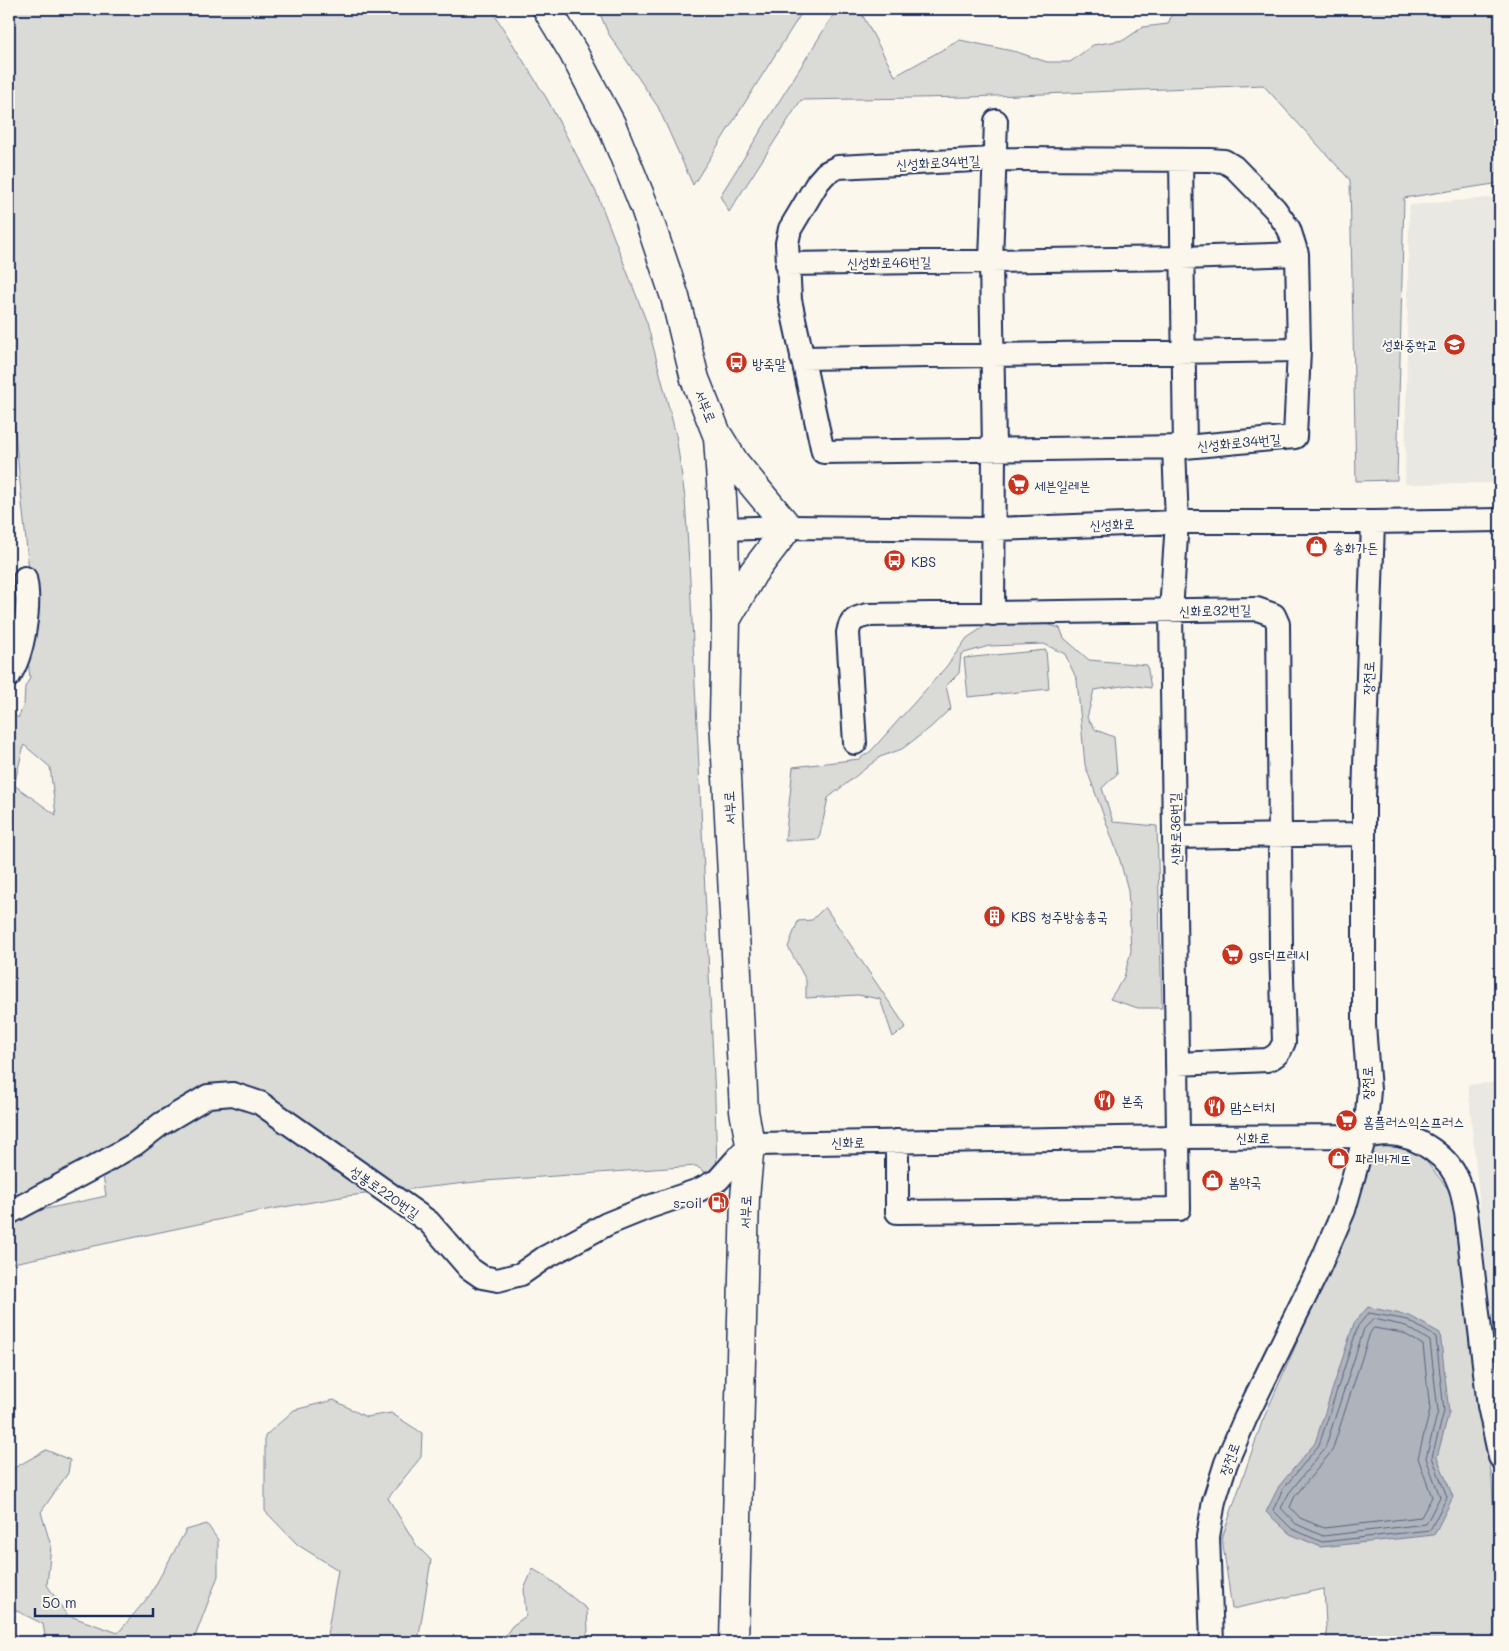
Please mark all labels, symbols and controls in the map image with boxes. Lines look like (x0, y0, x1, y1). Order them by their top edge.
street label: 신성화로34번길 (896, 150, 981, 174)
street label: 신성화로46번길 (847, 252, 932, 272)
school or university icon: 성화중학교 (1442, 332, 1466, 356)
place label: 성화중학교 (1382, 335, 1438, 354)
bus stop icon: 방죽말 (724, 351, 748, 375)
place label: 방죽말 (752, 354, 787, 373)
street label: 서부로 (691, 387, 721, 425)
street label: 신성화로34번길 (1196, 429, 1282, 455)
supermarket icon: 세븐일레븐 (1006, 473, 1030, 497)
place label: 세븐일레븐 (1034, 476, 1090, 495)
street label: 신성화로 (1089, 514, 1135, 534)
shop icon: 송화가든 (1305, 535, 1329, 559)
place label: 송화가든 (1333, 538, 1378, 557)
bus stop icon: KBS (883, 549, 907, 573)
place label: KBS (911, 552, 936, 571)
street label: 신화로32번길 (1179, 600, 1252, 620)
street label: 장전로 (1358, 661, 1378, 695)
street label: 서부로 (719, 791, 739, 825)
street label: 신화로36번길 (1165, 792, 1185, 866)
building icon: KBS 청주방송총국 (983, 904, 1007, 928)
place label: KBS 청주방송총국 (1011, 907, 1108, 926)
supermarket icon: gs더프레시 (1221, 942, 1245, 966)
place label: gs더프레시 (1249, 945, 1309, 964)
street label: 장전로 (1357, 1066, 1377, 1100)
restaurant icon: 본죽 (1093, 1088, 1117, 1112)
place label: 본죽 (1121, 1091, 1144, 1110)
restaurant icon: 맘스터치 (1202, 1094, 1226, 1118)
place label: 맘스터치 (1230, 1097, 1275, 1116)
supermarket icon: 홈플러스익스프러스 (1335, 1109, 1359, 1133)
place label: 홈플러스익스프러스 (1363, 1112, 1464, 1131)
street label: 신화로 (1236, 1128, 1270, 1147)
street label: 신화로 (831, 1132, 865, 1152)
shop icon: 파리바게뜨 (1327, 1146, 1351, 1170)
place label: 파리바게뜨 (1355, 1149, 1411, 1168)
street label: 성봉로220번길 (347, 1161, 424, 1223)
shop icon: 봄약국 (1200, 1169, 1224, 1193)
place label: 봄약국 (1228, 1172, 1262, 1191)
fuel station icon: s-oil (706, 1190, 730, 1214)
place label: s-oil (673, 1193, 702, 1212)
street label: 서부로 (735, 1195, 755, 1229)
street label: 장전로 (1214, 1440, 1244, 1478)
scale bar (35, 1586, 152, 1618)
text: 50 m (42, 1592, 77, 1612)

